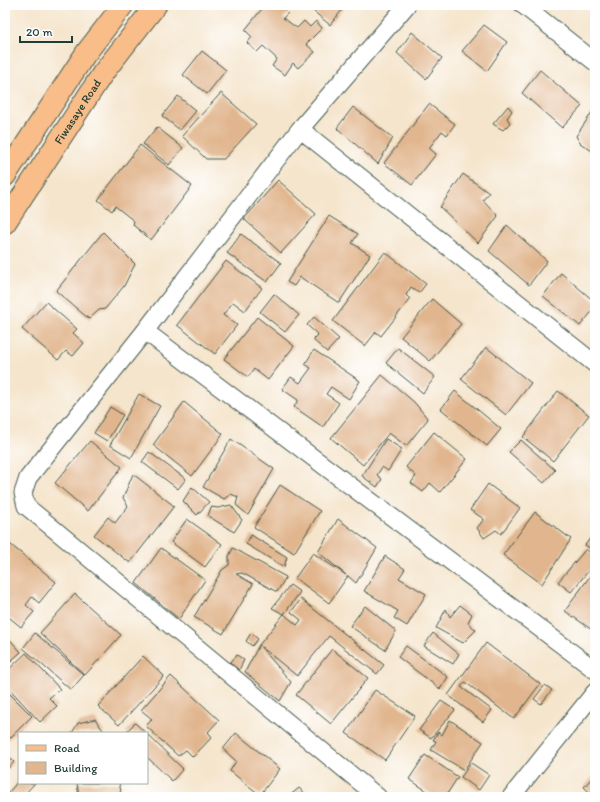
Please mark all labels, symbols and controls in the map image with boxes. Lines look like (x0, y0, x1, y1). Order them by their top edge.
scale bar (20, 18, 72, 44)
text: 20 m (26, 25, 53, 39)
street label: Fiwasaye Road (51, 76, 104, 147)
legend (18, 732, 148, 784)
text: Road (54, 741, 80, 755)
text: Building (54, 761, 98, 775)

